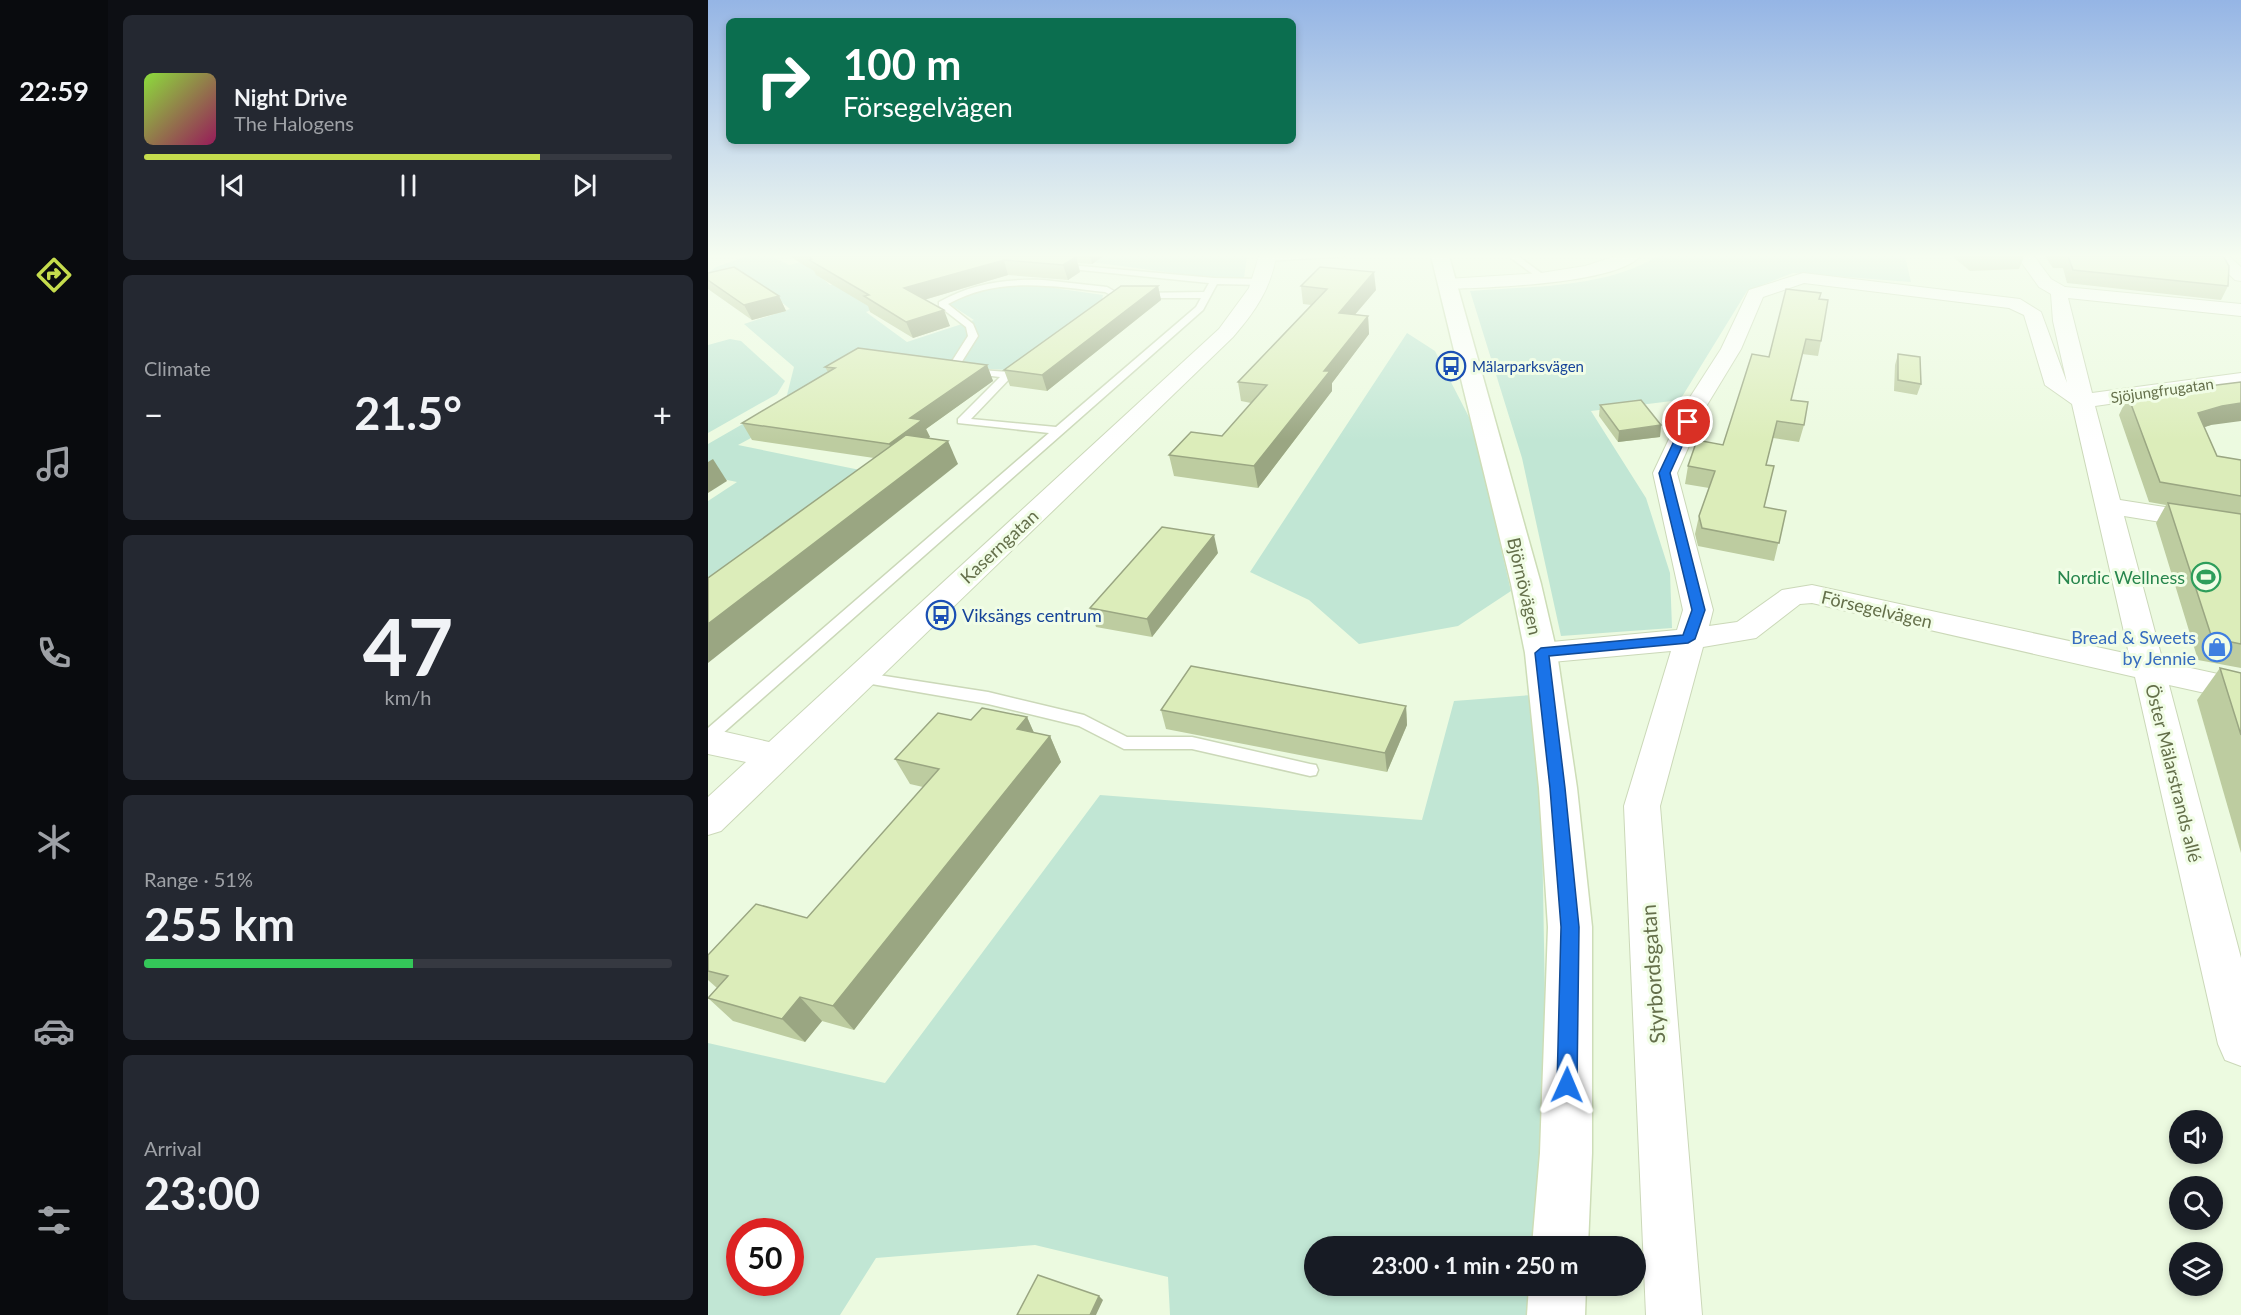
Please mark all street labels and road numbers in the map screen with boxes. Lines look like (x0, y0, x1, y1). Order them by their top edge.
street label: Sjöjungfrugatan (2109, 374, 2215, 406)
street label: Kaserngatan (956, 504, 1042, 588)
street label: Björnövägen (1503, 535, 1547, 637)
street label: Försegelvägen (1819, 586, 1935, 632)
street label: Öster Mälarstrands allé (2141, 682, 2207, 864)
street label: Styrbordsgatan (1635, 904, 1669, 1044)

